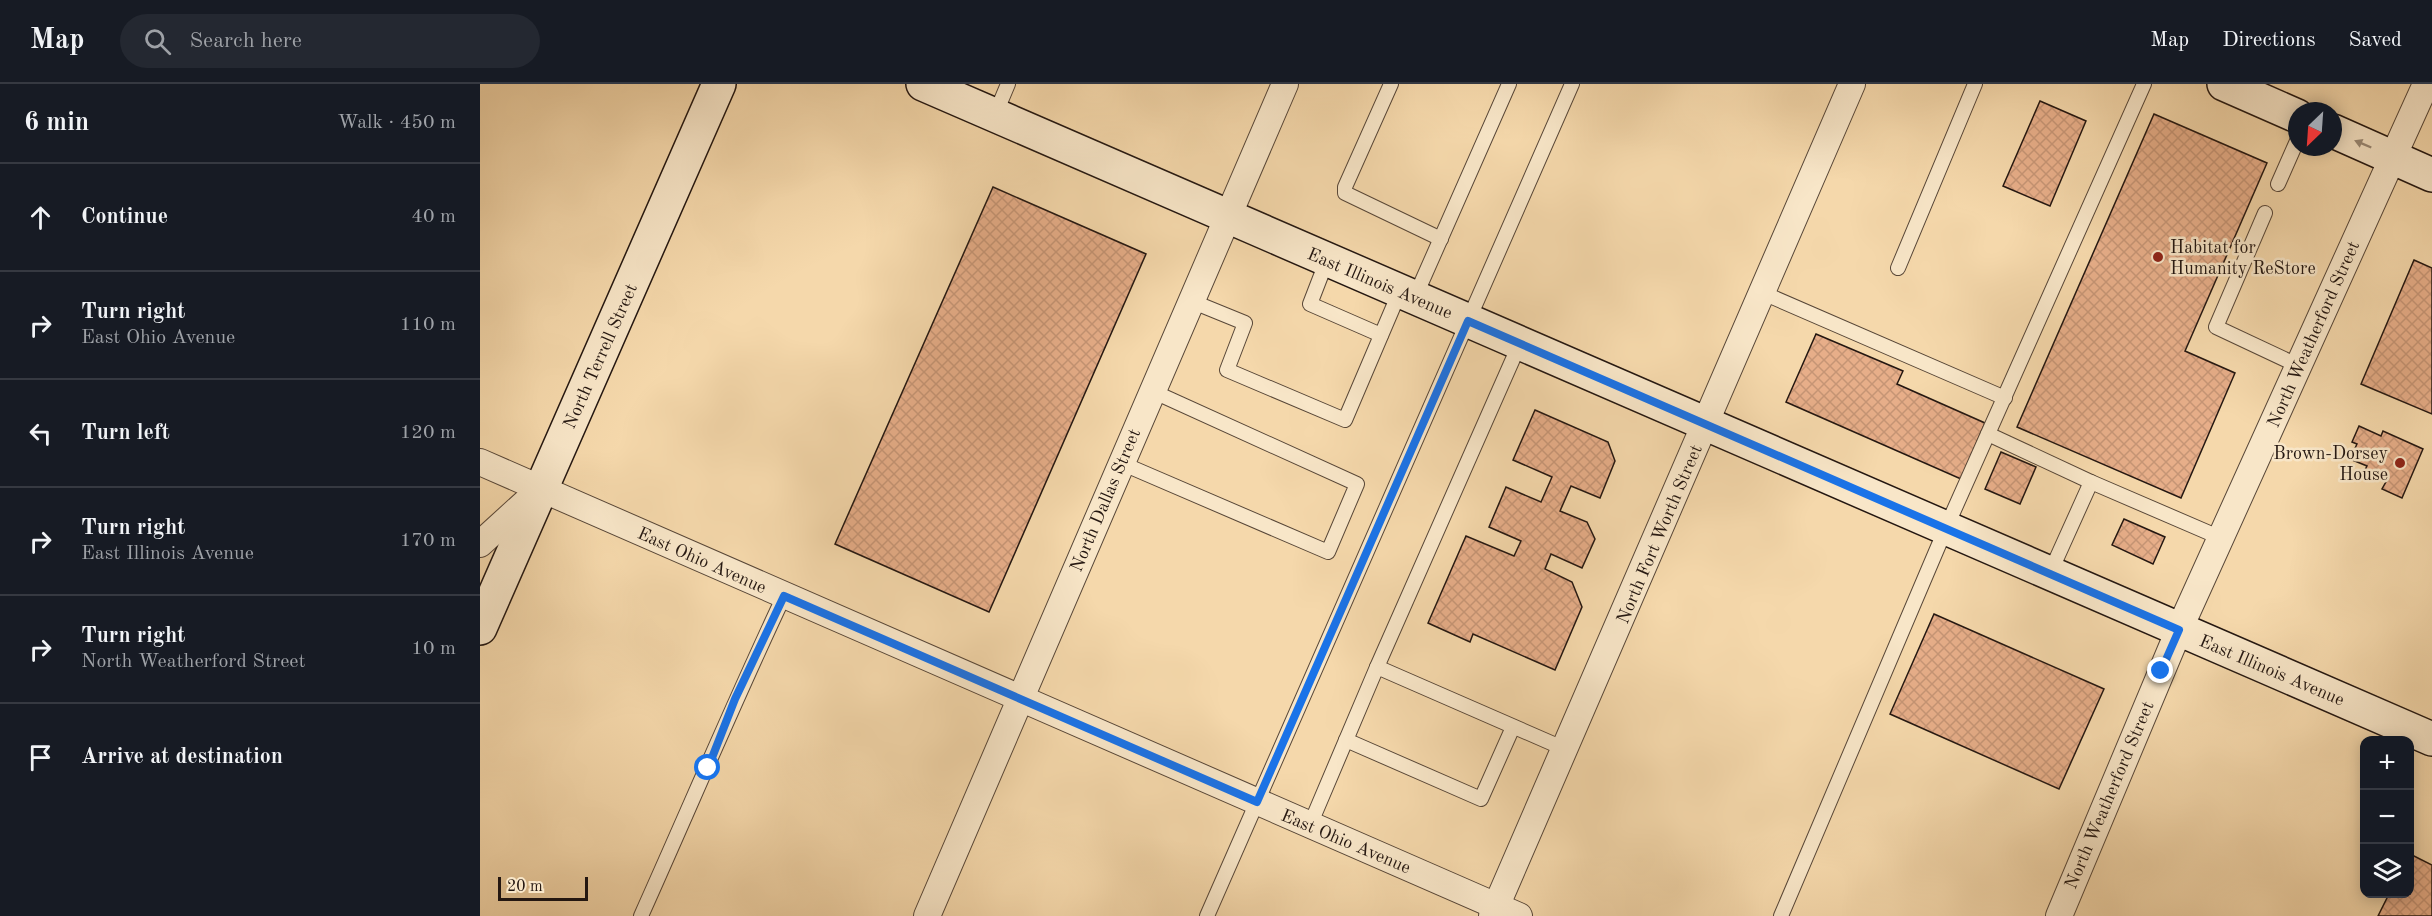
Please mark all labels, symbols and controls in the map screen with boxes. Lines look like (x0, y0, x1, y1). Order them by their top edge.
search box (120, 14, 540, 68)
icon: search (141, 25, 174, 58)
text: Map (30, 27, 84, 55)
text: Search here (189, 30, 302, 52)
text: Map (2150, 30, 2189, 51)
text: Directions (2222, 30, 2316, 51)
text: Saved (2349, 30, 2402, 51)
north arrow (2288, 102, 2342, 156)
text: 6 min (24, 110, 89, 136)
text: Walk · 450 m (337, 113, 456, 133)
one-way arrow (2355, 140, 2372, 149)
icon: ahead (24, 201, 57, 234)
text: Continue (81, 206, 168, 228)
text: 40 m (411, 207, 456, 227)
street label: North Weatherford Street (2265, 238, 2363, 430)
place label: Habitat for Humanity ReStore (2170, 239, 2316, 278)
street label: East Illinois Avenue (1304, 245, 1455, 323)
marker: Habitat for Humanity ReStore (2151, 250, 2165, 264)
street label: North Terrell Street (561, 281, 641, 432)
text: Turn right (81, 301, 185, 323)
icon: right (24, 309, 57, 342)
text: 110 m (400, 315, 456, 335)
text: East Ohio Avenue (81, 328, 235, 348)
icon: left (24, 417, 57, 450)
text: Turn left (81, 422, 170, 444)
text: 120 m (400, 423, 456, 443)
street label: North Dallas Street (1068, 426, 1144, 575)
street label: North Fort Worth Street (1614, 442, 1706, 626)
place label: Brown-Dorsey House (2273, 445, 2388, 484)
marker: Brown-Dorsey House (2393, 456, 2407, 470)
text: Turn right (81, 517, 185, 539)
street label: East Ohio Avenue (635, 524, 769, 597)
icon: right (24, 525, 57, 558)
text: 170 m (400, 531, 456, 551)
text: East Illinois Avenue (81, 544, 254, 564)
text: Turn right (81, 625, 185, 647)
street label: East Illinois Avenue (2196, 632, 2347, 710)
icon: right (24, 633, 57, 666)
text: 10 m (411, 639, 456, 659)
text: North Weatherford Street (81, 652, 306, 672)
route end (2147, 657, 2173, 683)
street label: North Weatherford Street (2062, 699, 2158, 892)
map controls (2360, 736, 2414, 898)
button: + (2360, 736, 2414, 790)
icon: arrive (24, 741, 57, 774)
text: Arrive at destination (81, 746, 283, 768)
route start (694, 754, 720, 780)
button: − (2360, 790, 2414, 844)
street label: East Ohio Avenue (1278, 807, 1413, 877)
button: layers (2360, 844, 2414, 898)
scale bar (498, 874, 588, 902)
text: 20 m (507, 879, 543, 895)

